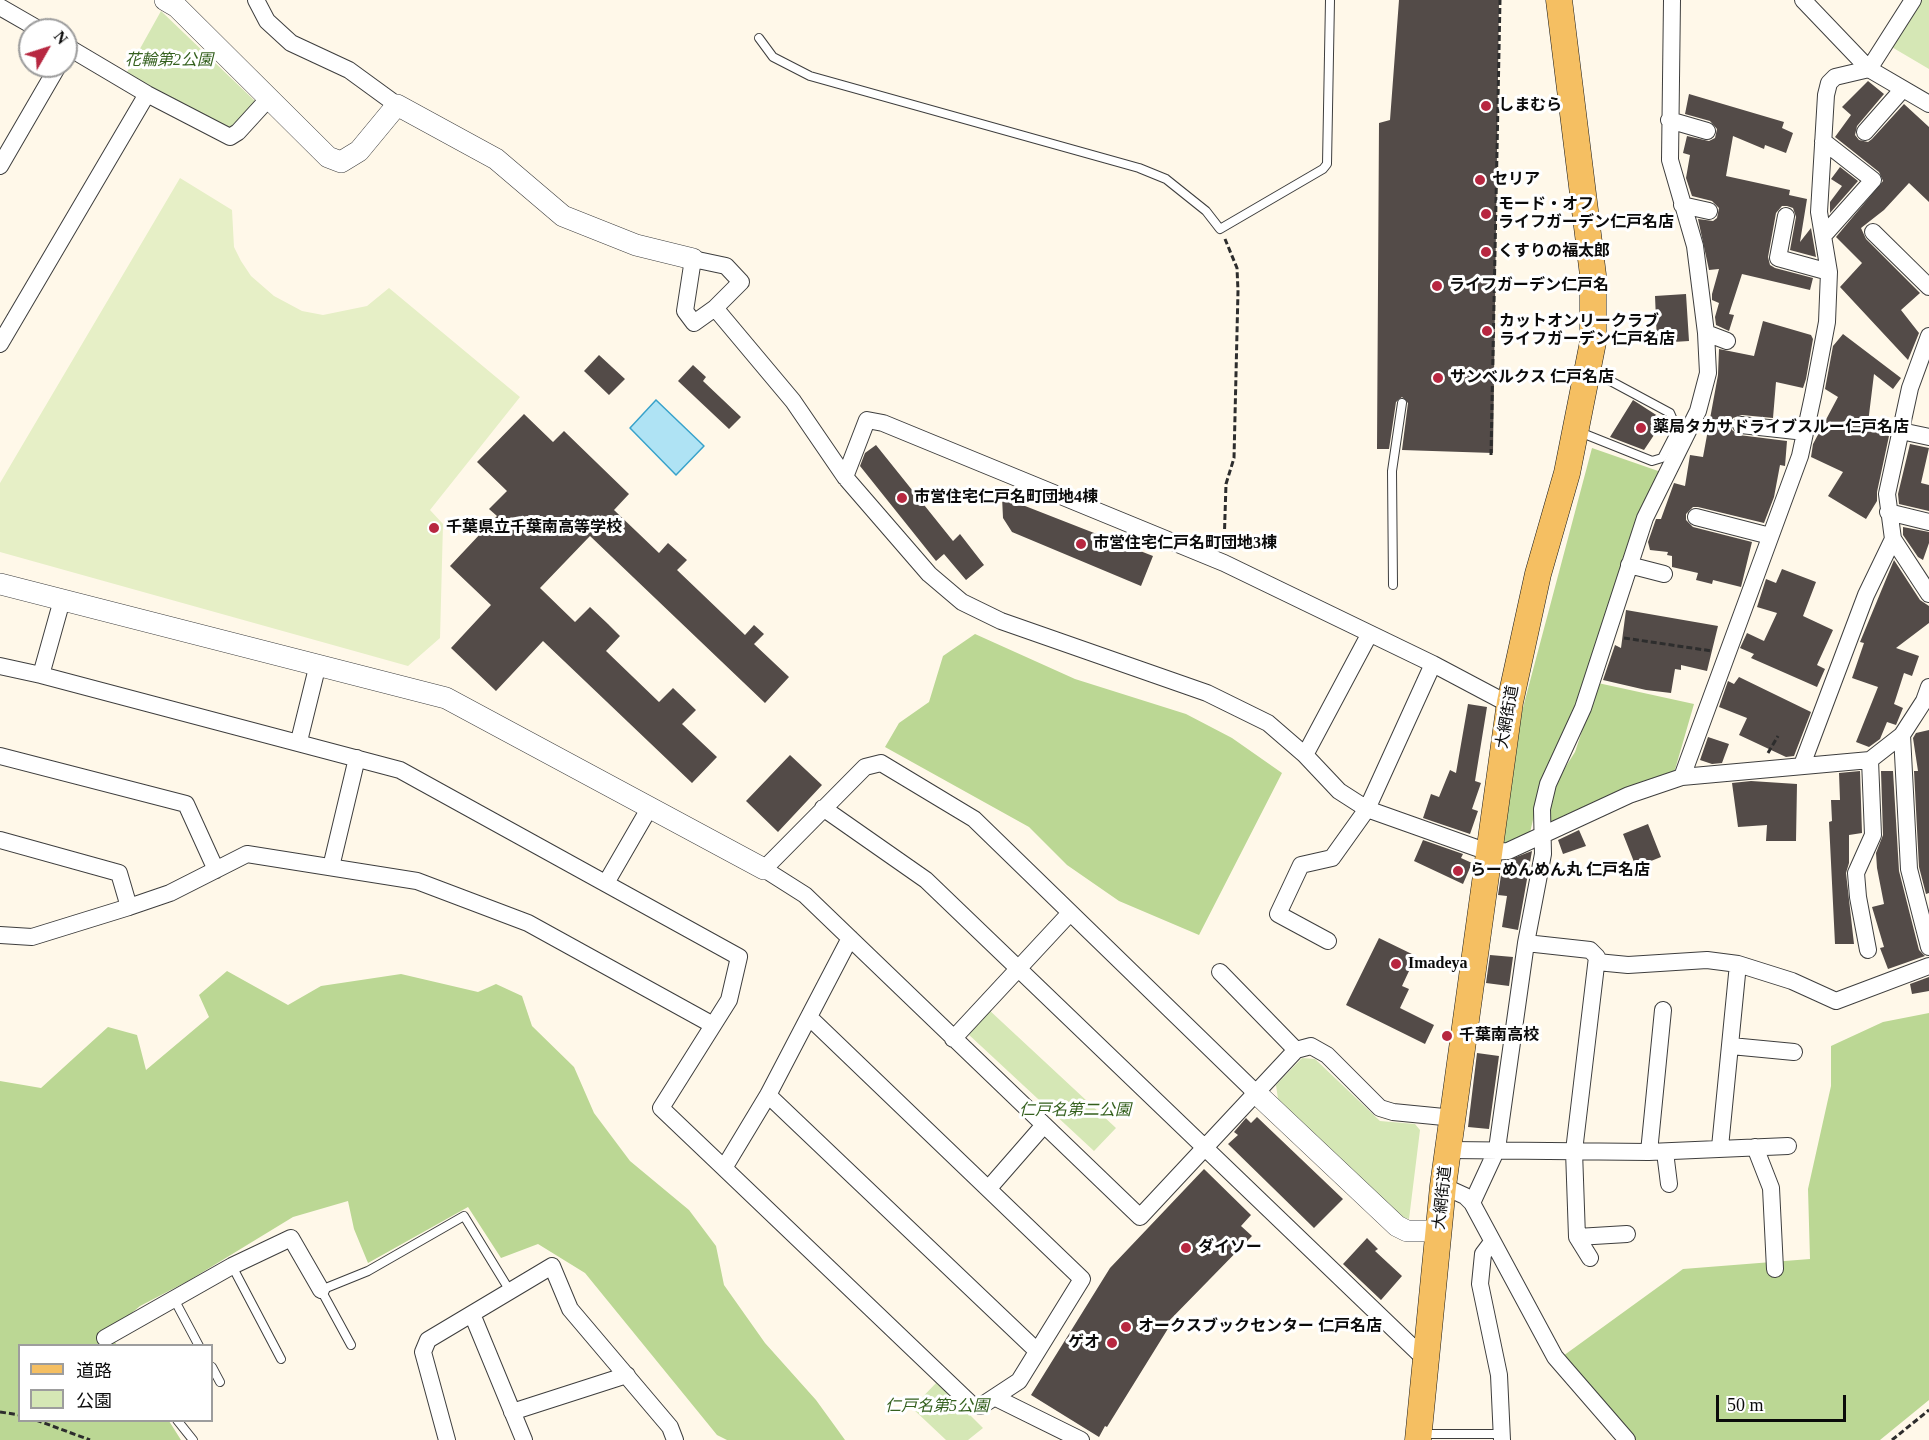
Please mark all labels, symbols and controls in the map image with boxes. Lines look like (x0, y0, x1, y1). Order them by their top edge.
north arrow (18, 18, 78, 78)
text: N (51, 28, 71, 47)
park label: 花輪第2公園 (125, 51, 213, 71)
place label: しまむら (1498, 96, 1562, 116)
marker: しまむら (1479, 99, 1493, 113)
place label: セリア (1492, 170, 1540, 190)
marker: セリア (1473, 173, 1487, 187)
place label: モード・オフ ライフガーデン仁戸名店 (1498, 195, 1674, 233)
marker: モード・オフ ライフガーデン仁戸名店 (1479, 207, 1493, 221)
place label: くすりの福太郎 (1498, 242, 1610, 262)
marker: くすりの福太郎 (1479, 245, 1493, 259)
place label: ライフガーデン仁戸名 (1449, 276, 1609, 296)
marker: ライフガーデン仁戸名 (1430, 279, 1444, 293)
place label: カットオンリークラブ ライフガーデン仁戸名店 (1499, 312, 1675, 350)
marker: カットオンリークラブ ライフガーデン仁戸名店 (1480, 324, 1494, 338)
place label: サンベルクス 仁戸名店 (1450, 368, 1614, 388)
marker: サンベルクス 仁戸名店 (1431, 371, 1445, 385)
place label: 薬局タカサドライブスルー仁戸名店 (1653, 418, 1909, 438)
marker: 薬局タカサドライブスルー仁戸名店 (1634, 421, 1648, 435)
place label: 市営住宅仁戸名町団地4棟 (914, 488, 1098, 508)
marker: 市営住宅仁戸名町団地4棟 (895, 491, 909, 505)
place label: 千葉県立千葉南高等学校 (446, 518, 622, 538)
marker: 千葉県立千葉南高等学校 (427, 521, 441, 535)
place label: 市営住宅仁戸名町団地3棟 (1093, 534, 1277, 554)
marker: 市営住宅仁戸名町団地3棟 (1074, 537, 1088, 551)
street label: 大網街道 (1493, 684, 1523, 750)
place label: らーめんめん丸 仁戸名店 (1470, 861, 1650, 881)
marker: らーめんめん丸 仁戸名店 (1451, 864, 1465, 878)
place label: Imadeya (1408, 954, 1468, 974)
marker: Imadeya (1389, 957, 1403, 971)
place label: 千葉南高校 (1459, 1026, 1539, 1046)
marker: 千葉南高校 (1440, 1029, 1454, 1043)
park label: 仁戸名第二公園 (1019, 1101, 1131, 1121)
street label: 大網街道 (1430, 1165, 1456, 1231)
place label: ダイソー (1198, 1238, 1262, 1258)
marker: ダイソー (1179, 1241, 1193, 1255)
place label: オークスブックセンター 仁戸名店 (1138, 1317, 1382, 1337)
marker: オークスブックセンター 仁戸名店 (1119, 1320, 1133, 1334)
place label: ゲオ (1068, 1333, 1100, 1353)
marker: ゲオ (1105, 1336, 1119, 1350)
legend (18, 1344, 213, 1422)
text: 道路 (76, 1361, 112, 1381)
scale bar (1719, 1383, 1850, 1421)
text: 公園 (76, 1391, 112, 1411)
text: 50 m (1727, 1395, 1764, 1415)
park label: 仁戸名第5公園 (885, 1397, 989, 1417)

